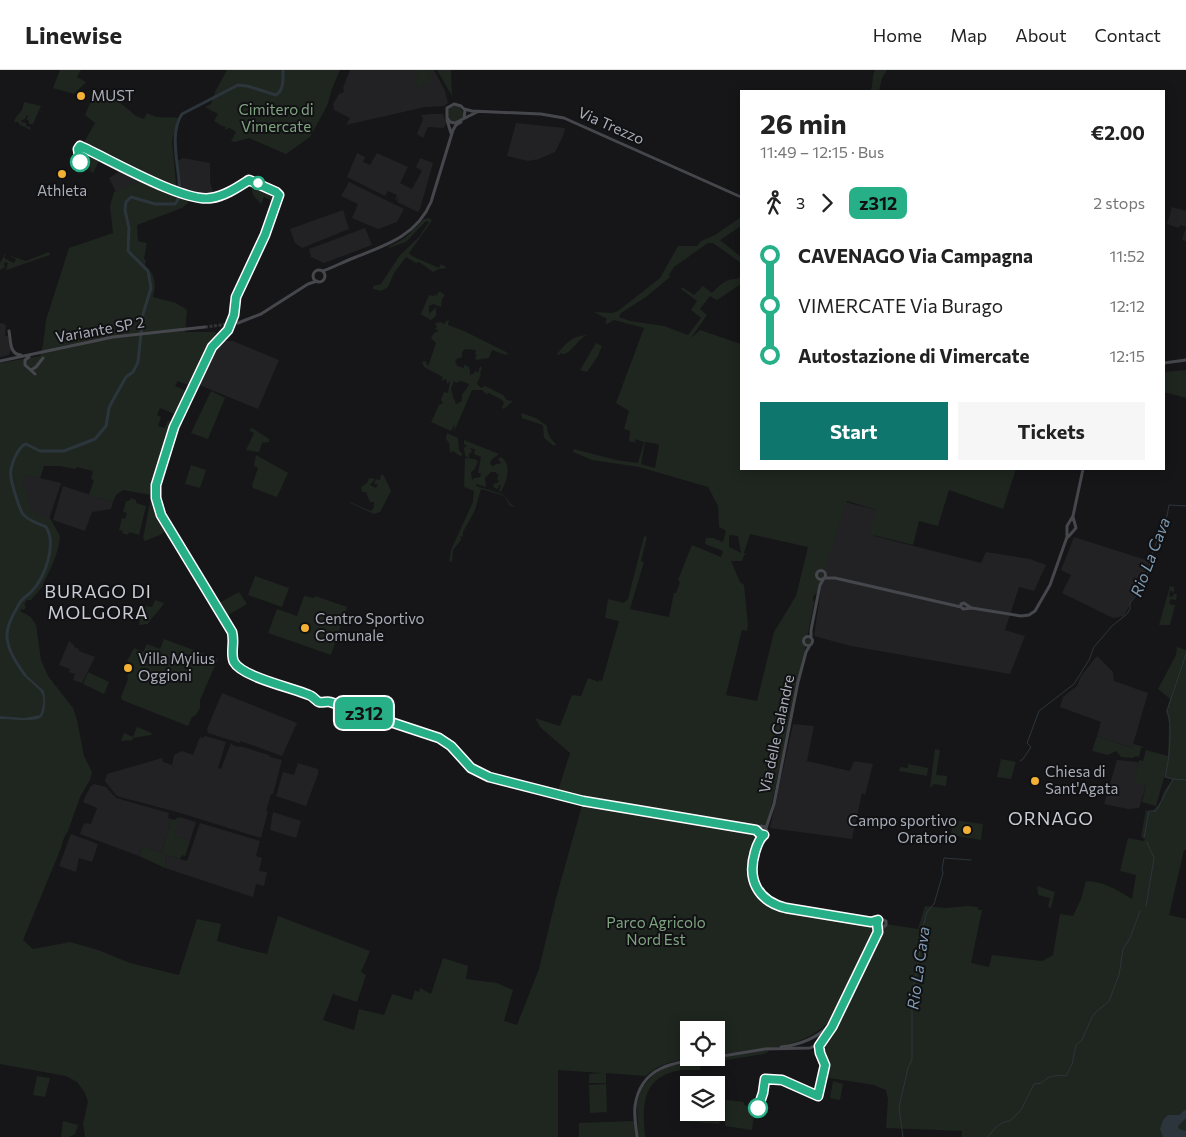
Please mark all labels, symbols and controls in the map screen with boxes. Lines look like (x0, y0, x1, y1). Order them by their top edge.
text: Linewise (25, 20, 122, 49)
text: Home (873, 24, 922, 46)
text: Map (950, 24, 987, 46)
text: About (1015, 24, 1067, 46)
text: Contact (1095, 24, 1161, 46)
place label: MUST (91, 86, 135, 104)
marker: MUST (75, 90, 87, 102)
park label: Cimitero di Vimercate (238, 100, 314, 135)
street label: Via Trezzo (575, 102, 647, 148)
text: 26 min (760, 106, 847, 140)
text: €2.00 (1091, 121, 1145, 144)
text: 11:49 – 12:15 · Bus (760, 142, 884, 161)
unlabelled marker (70, 152, 90, 172)
marker: Athleta (56, 168, 68, 180)
unlabelled marker (251, 176, 265, 190)
place label: Athleta (37, 181, 87, 199)
icon: walk (760, 189, 788, 217)
icon: forward (813, 189, 841, 217)
text: z312 (859, 192, 897, 214)
text: 3 (796, 193, 805, 212)
text: 2 stops (1093, 193, 1145, 212)
text: CAVENAGO Via Campagna (798, 244, 1033, 267)
text: 11:52 (1109, 246, 1145, 265)
text: VIMERCATE Via Burago (798, 294, 1003, 317)
text: 12:12 (1110, 296, 1145, 315)
street label: Variante SP 2 (54, 312, 146, 346)
text: Autostazione di Vimercate (798, 344, 1029, 367)
text: 12:15 (1109, 346, 1145, 365)
button: Start (760, 402, 948, 460)
button: Tickets (958, 402, 1145, 460)
water label: Rio La Cava (1126, 514, 1173, 599)
district label: BURAGO DI MOLGORA (44, 580, 152, 623)
place label: Centro Sportivo Comunale (315, 609, 425, 644)
marker: Centro Sportivo Comunale (299, 622, 311, 634)
place label: Villa Mylius Oggioni (138, 649, 215, 684)
marker: Villa Mylius Oggioni (122, 662, 134, 674)
street label: Via delle Calandre (755, 673, 797, 795)
line badge: z312 (329, 697, 399, 729)
text: z312 (345, 702, 383, 724)
place label: Chiesa di Sant'Agata (1045, 762, 1118, 797)
marker: Chiesa di Sant'Agata (1029, 775, 1041, 787)
district label: ORNAGO (1008, 807, 1094, 829)
place label: Campo sportivo Oratorio (848, 811, 957, 846)
marker: Campo sportivo Oratorio (961, 824, 973, 836)
park label: Parco Agricolo Nord Est (606, 913, 706, 948)
water label: Rio La Cava (902, 925, 933, 1011)
map controls (680, 1021, 725, 1121)
button: locate (680, 1021, 725, 1066)
button: layers (680, 1076, 725, 1121)
unlabelled marker (748, 1098, 768, 1118)

